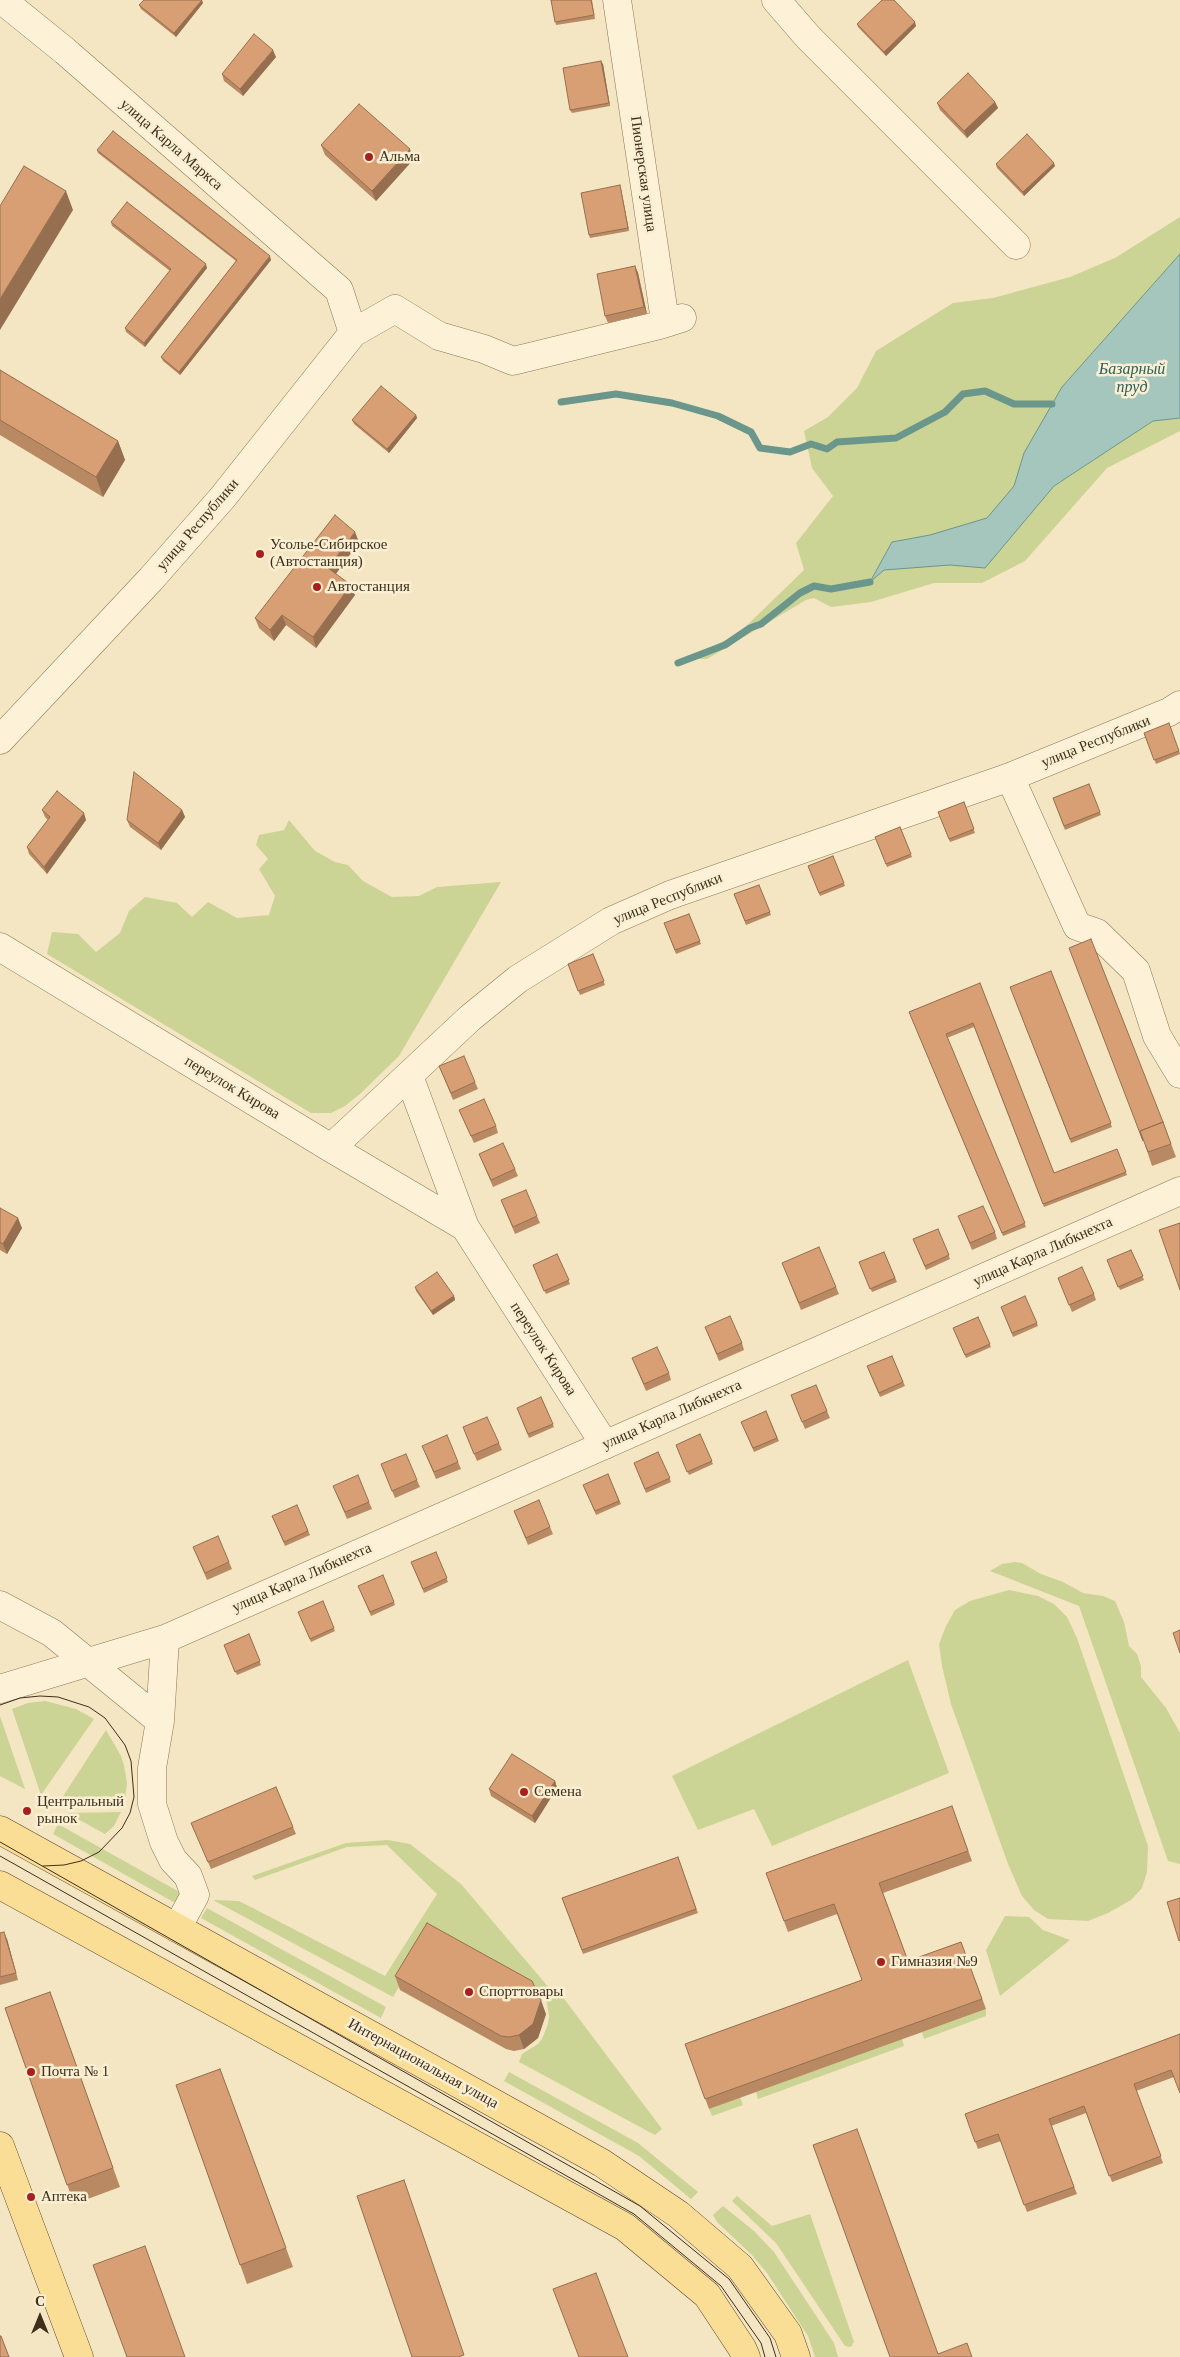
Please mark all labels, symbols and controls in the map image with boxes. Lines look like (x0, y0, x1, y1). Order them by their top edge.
street label: улица Карла Маркса (116, 95, 226, 195)
street label: Пионерская улица (626, 115, 660, 233)
place label: Альма (379, 148, 420, 166)
marker: Альма (363, 151, 375, 163)
water label: Базарный пруд (1099, 360, 1165, 398)
street label: улица Республики (153, 475, 243, 575)
place label: Усолье-Сибирское (Автостанция) (270, 536, 387, 571)
marker: Усолье-Сибирское (Автостанция) (254, 548, 266, 560)
place label: Автостанция (327, 578, 410, 596)
marker: Автостанция (311, 581, 323, 593)
street label: улица Республики (1039, 712, 1153, 772)
street label: улица Республики (611, 869, 725, 929)
street label: переулок Кирова (181, 1052, 283, 1124)
street label: улица Карла Либкнехта (971, 1213, 1115, 1291)
street label: переулок Кирова (506, 1299, 580, 1399)
street label: улица Карла Либкнехта (600, 1376, 744, 1454)
street label: улица Карла Либкнехта (230, 1539, 374, 1617)
place label: Семена (534, 1783, 582, 1801)
marker: Семена (518, 1786, 530, 1798)
place label: Центральный рынок (37, 1793, 124, 1828)
marker: Центральный рынок (21, 1805, 33, 1817)
place label: Гимназия №9 (891, 1953, 978, 1971)
marker: Гимназия №9 (875, 1956, 887, 1968)
place label: Спорттовары (479, 1983, 563, 2001)
marker: Спорттовары (463, 1986, 475, 1998)
street label: Интернациональная улица (345, 2015, 501, 2113)
place label: Почта № 1 (41, 2063, 109, 2081)
marker: Почта № 1 (25, 2066, 37, 2078)
place label: Аптека (41, 2188, 87, 2206)
marker: Аптека (25, 2191, 37, 2203)
north arrow (15, 2292, 65, 2342)
text: С (35, 2294, 45, 2309)

